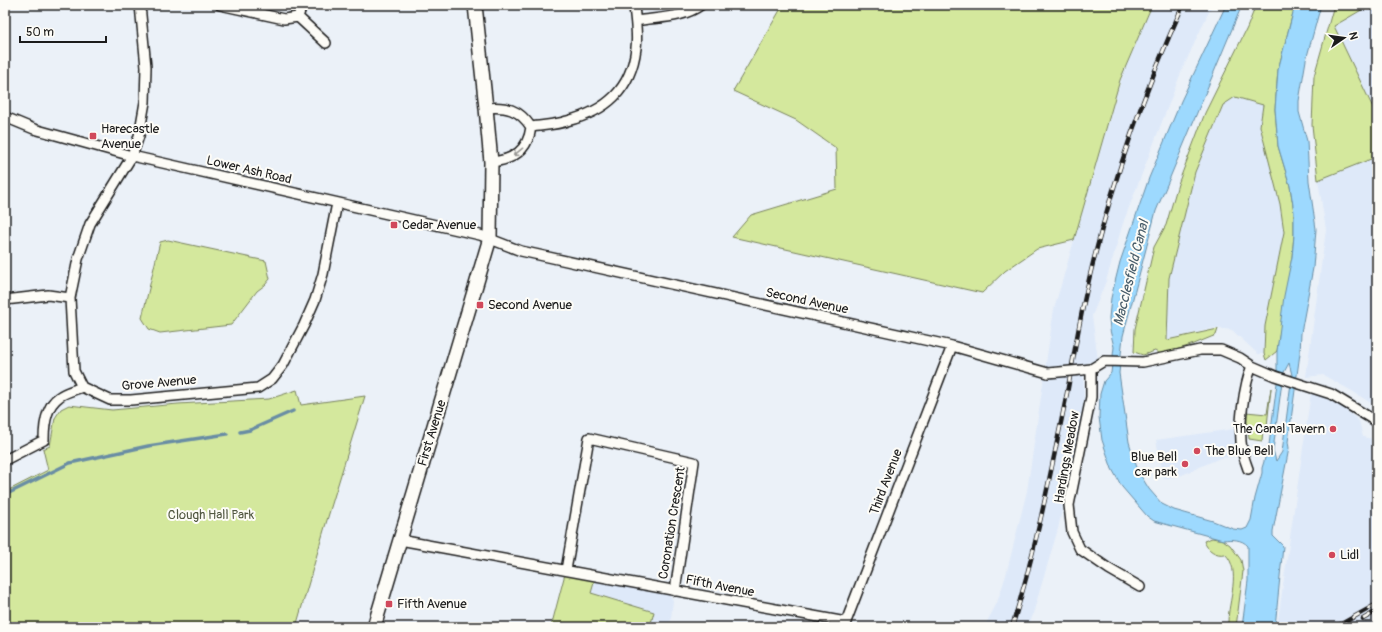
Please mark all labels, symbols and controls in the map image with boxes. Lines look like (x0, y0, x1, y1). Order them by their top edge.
scale bar (20, 18, 106, 44)
north arrow (1324, 18, 1364, 58)
text: 50 m (26, 25, 54, 40)
text: N (1346, 31, 1361, 41)
place label: Harecastle Avenue (101, 121, 160, 152)
marker: Harecastle Avenue (88, 131, 98, 141)
one-way arrow (512, 147, 523, 156)
street label: Lower Ash Road (205, 152, 293, 188)
place label: Cedar Avenue (402, 217, 477, 233)
water label: Macclesfield Canal (1110, 217, 1153, 328)
marker: Cedar Avenue (389, 220, 399, 230)
street label: Second Avenue (764, 284, 850, 318)
place label: Second Avenue (488, 297, 573, 313)
marker: Second Avenue (475, 300, 485, 310)
street label: Grove Avenue (121, 372, 198, 394)
street label: First Avenue (414, 397, 450, 468)
street label: Hardings Meadow (1051, 409, 1083, 504)
place label: The Canal Tavern (1233, 421, 1325, 437)
marker: The Canal Tavern (1328, 424, 1338, 434)
place label: The Blue Bell (1205, 443, 1274, 459)
street label: Third Avenue (866, 446, 906, 517)
marker: The Blue Bell (1192, 446, 1202, 456)
place label: Blue Bell car park (1131, 449, 1178, 480)
marker: Blue Bell car park (1180, 459, 1190, 469)
street label: Coronation Crescent (655, 465, 689, 580)
park label: Clough Hall Park (168, 507, 255, 523)
place label: Lidl (1340, 547, 1359, 563)
marker: Lidl (1327, 550, 1337, 560)
street label: Fifth Avenue (684, 572, 756, 601)
place label: Fifth Avenue (397, 596, 467, 612)
marker: Fifth Avenue (384, 599, 394, 609)

